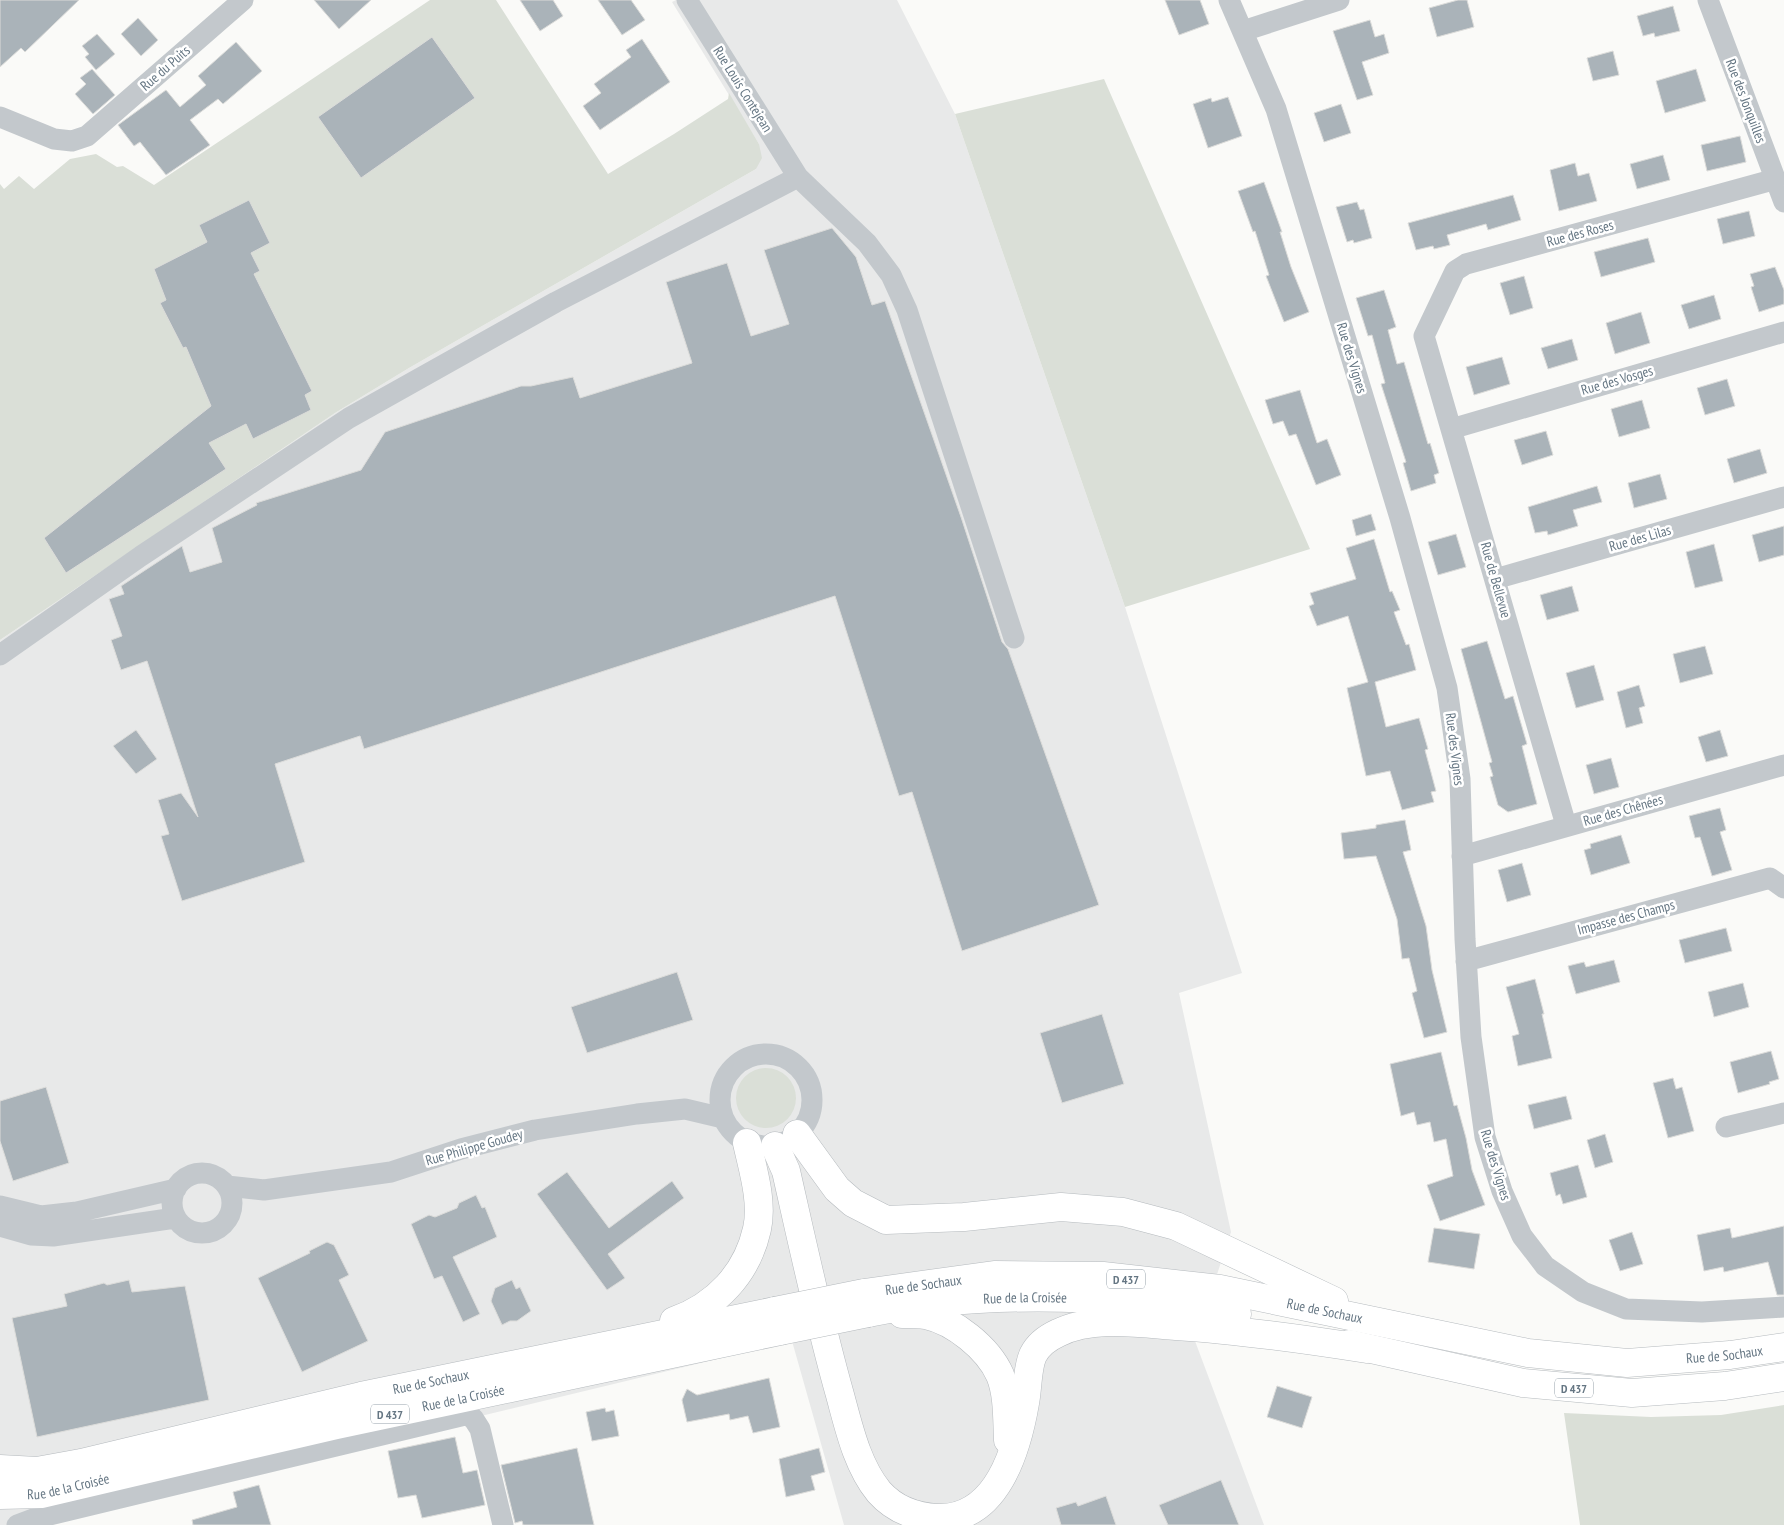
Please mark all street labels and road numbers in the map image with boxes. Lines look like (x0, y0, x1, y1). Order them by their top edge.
street label: Rue du Puits (136, 41, 194, 95)
street label: Rue Louis Contejean (709, 43, 777, 135)
street label: Rue des Jonquilles (1722, 56, 1770, 146)
street label: Rue des Roses (1545, 215, 1616, 251)
street label: Rue des Vignes (1333, 320, 1371, 396)
street label: Rue des Vosges (1579, 361, 1655, 399)
street label: Rue des Lilas (1607, 521, 1673, 555)
street label: Rue de Bellevue (1477, 540, 1515, 620)
street label: Rue des Vignes (1442, 712, 1468, 787)
street label: Rue des Chênées (1581, 790, 1665, 830)
street label: Impasse des Champs (1575, 895, 1677, 939)
street label: Rue Philippe Goudey (423, 1124, 525, 1169)
street label: Rue des Vignes (1477, 1127, 1515, 1203)
road number: D 437 (1107, 1270, 1145, 1288)
street label: Rue de Sochaux (884, 1271, 963, 1299)
street label: Rue de la Croisée (983, 1288, 1067, 1308)
street label: Rue de Sochaux (1285, 1294, 1365, 1327)
street label: Rue de Sochaux (1686, 1341, 1764, 1367)
street label: Rue de Sochaux (391, 1365, 471, 1398)
road number: D 437 (1555, 1379, 1593, 1398)
street label: Rue de la Croisée (420, 1381, 506, 1416)
road number: D 437 (371, 1405, 409, 1424)
street label: Rue de la Croisée (27, 1469, 111, 1503)

